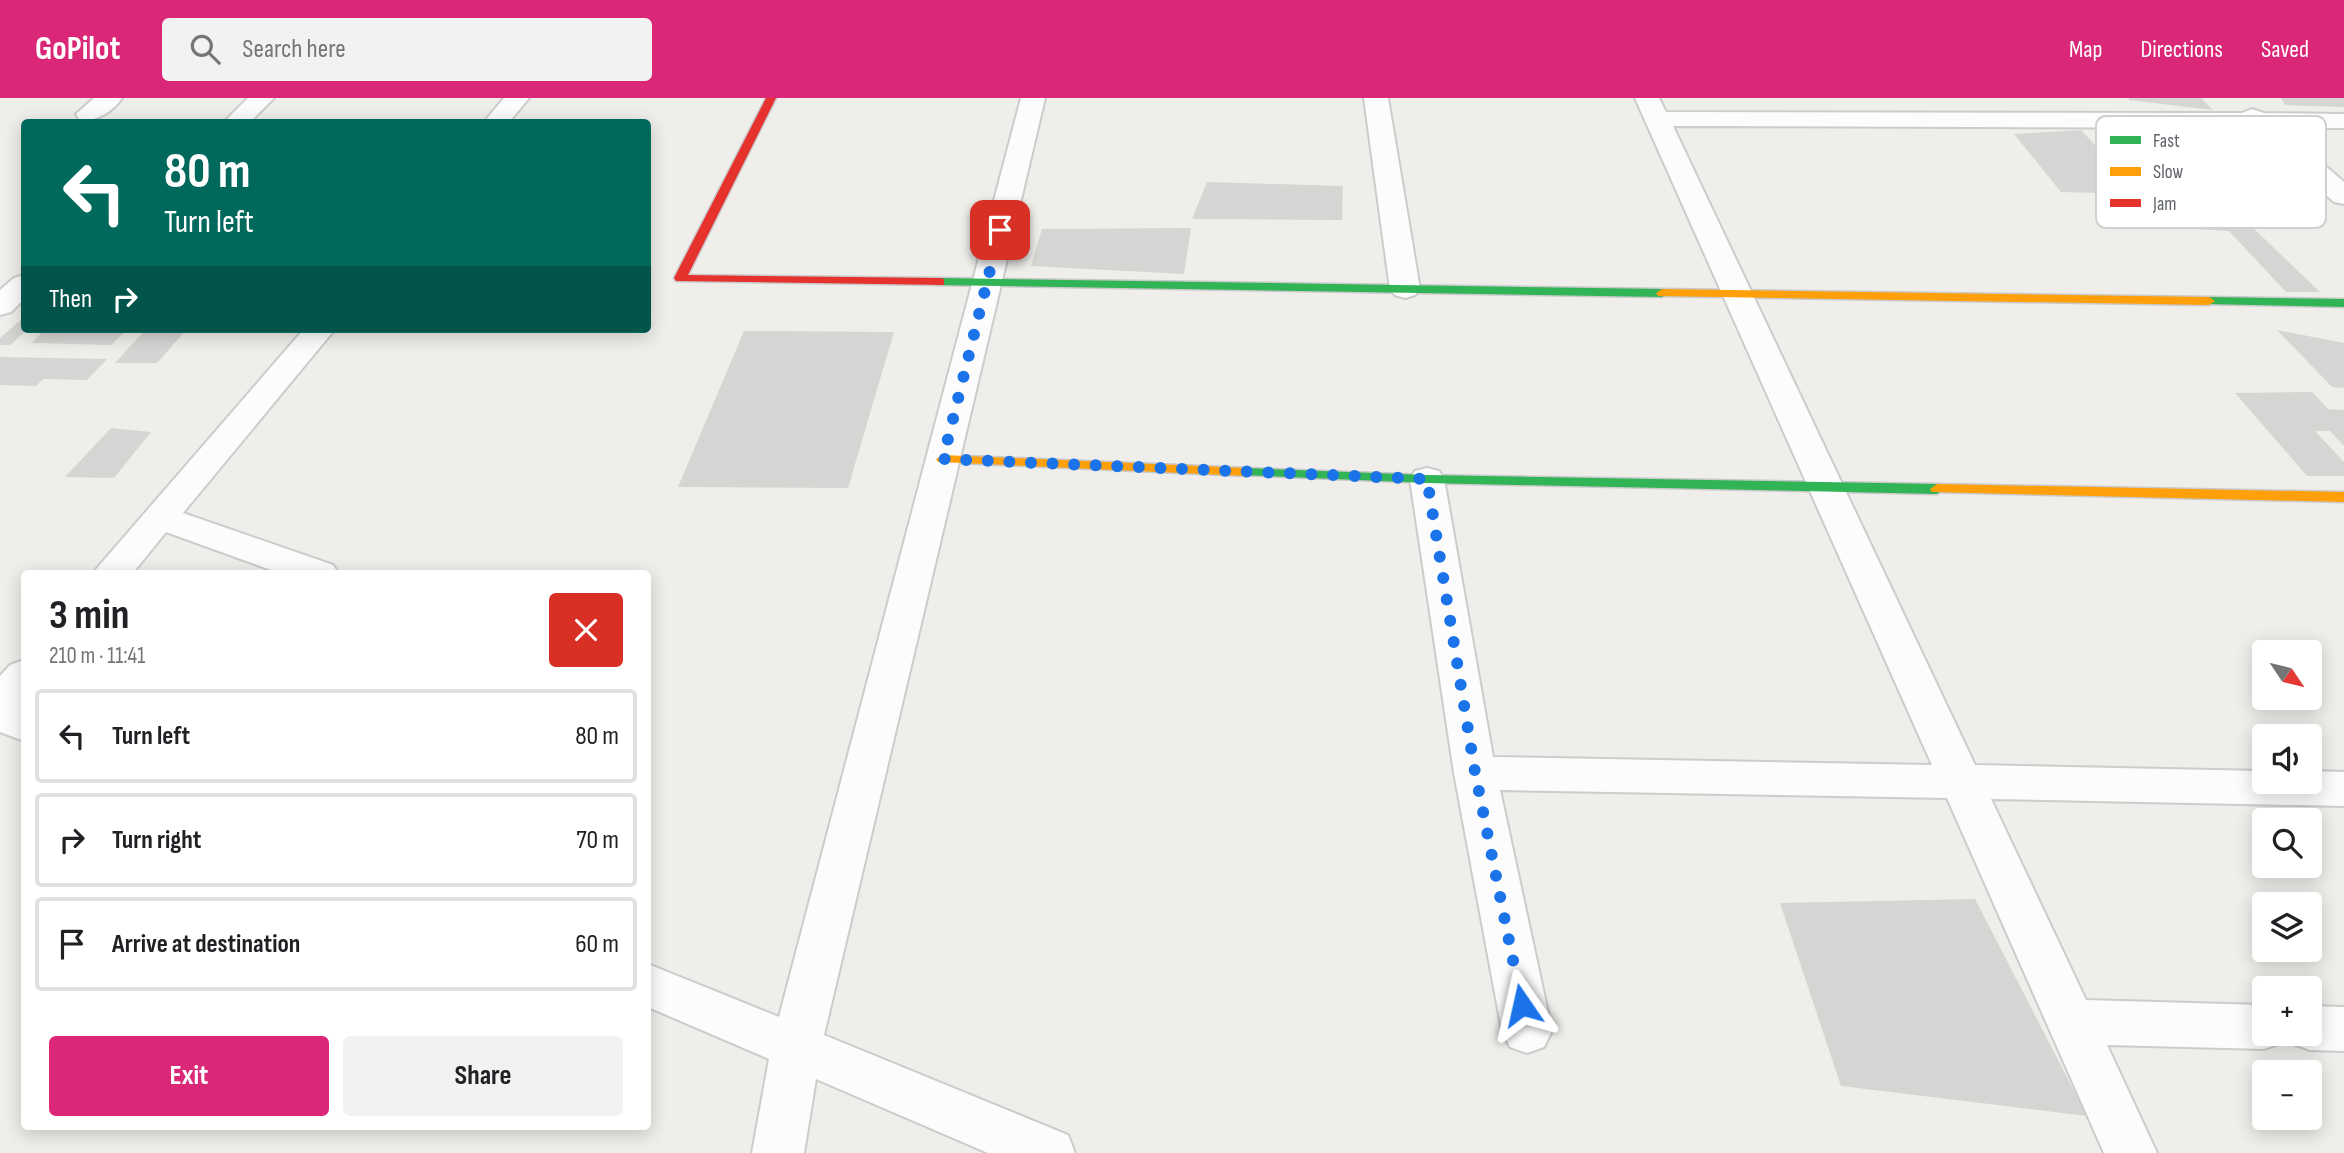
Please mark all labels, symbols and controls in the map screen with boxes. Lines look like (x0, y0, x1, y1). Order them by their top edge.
search box (162, 18, 652, 81)
text: GoPilot (35, 29, 120, 69)
icon: search (186, 30, 224, 68)
text: Search here (242, 34, 346, 65)
text: Map (2069, 35, 2102, 64)
text: Directions (2140, 35, 2223, 64)
text: Saved (2261, 35, 2309, 64)
legend (2096, 116, 2326, 228)
text: Fast (2153, 130, 2180, 153)
text: 80 m (164, 143, 251, 202)
icon: left (49, 147, 140, 238)
text: Slow (2153, 161, 2183, 184)
text: Jam (2152, 193, 2176, 216)
pin (970, 200, 1030, 260)
text: Turn left (164, 203, 254, 242)
icon: arrive (981, 211, 1019, 249)
icon: right (106, 280, 144, 318)
text: Then (49, 284, 92, 315)
text: 3 min (49, 590, 129, 641)
button: close (549, 593, 623, 667)
north arrow (2252, 640, 2322, 710)
map controls (2252, 640, 2322, 1130)
text: 210 m · 11:41 (49, 642, 145, 670)
icon: left (53, 717, 91, 755)
text: Turn left (112, 721, 190, 752)
text: 80 m (575, 721, 619, 752)
button: sound (2252, 724, 2322, 794)
button: search (2252, 808, 2322, 878)
icon: right (53, 821, 91, 859)
text: Turn right (112, 825, 201, 856)
text: 70 m (576, 825, 619, 856)
button: layers (2252, 892, 2322, 962)
icon: arrive (53, 925, 91, 963)
text: Arrive at destination (112, 929, 300, 960)
text: 60 m (575, 929, 619, 960)
position arrow (1485, 968, 1559, 1042)
button: + (2252, 976, 2322, 1046)
button: Exit (49, 1036, 329, 1116)
button: Share (343, 1036, 623, 1116)
button: − (2252, 1060, 2322, 1130)

